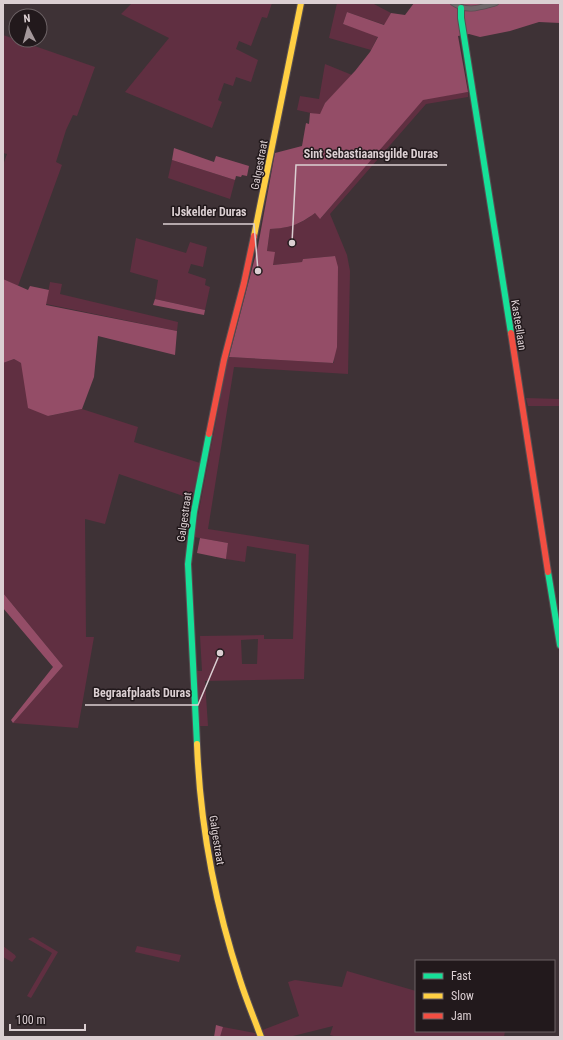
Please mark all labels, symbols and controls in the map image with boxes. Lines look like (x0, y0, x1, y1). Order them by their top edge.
north arrow (8, 8, 48, 48)
text: N (23, 12, 31, 25)
street label: Galgestraat (248, 139, 271, 191)
callout: Sint Sebastiaansgilde Duras (296, 141, 447, 165)
text: Sint Sebastiaansgilde Duras (304, 147, 439, 161)
callout: IJskelder Duras (163, 200, 254, 224)
text: IJskelder Duras (172, 205, 247, 219)
street label: Kasteellaan (508, 299, 529, 351)
street label: Galgestraat (175, 491, 194, 543)
callout: Begraafplaats Duras (85, 681, 198, 705)
text: Begraafplaats Duras (93, 686, 191, 700)
street label: Galgestraat (206, 814, 227, 866)
legend (415, 960, 555, 1032)
text: Fast (451, 969, 472, 983)
text: Slow (451, 989, 474, 1003)
scale bar (10, 1006, 85, 1032)
text: Jam (451, 1009, 472, 1023)
text: 100 m (16, 1013, 46, 1027)

